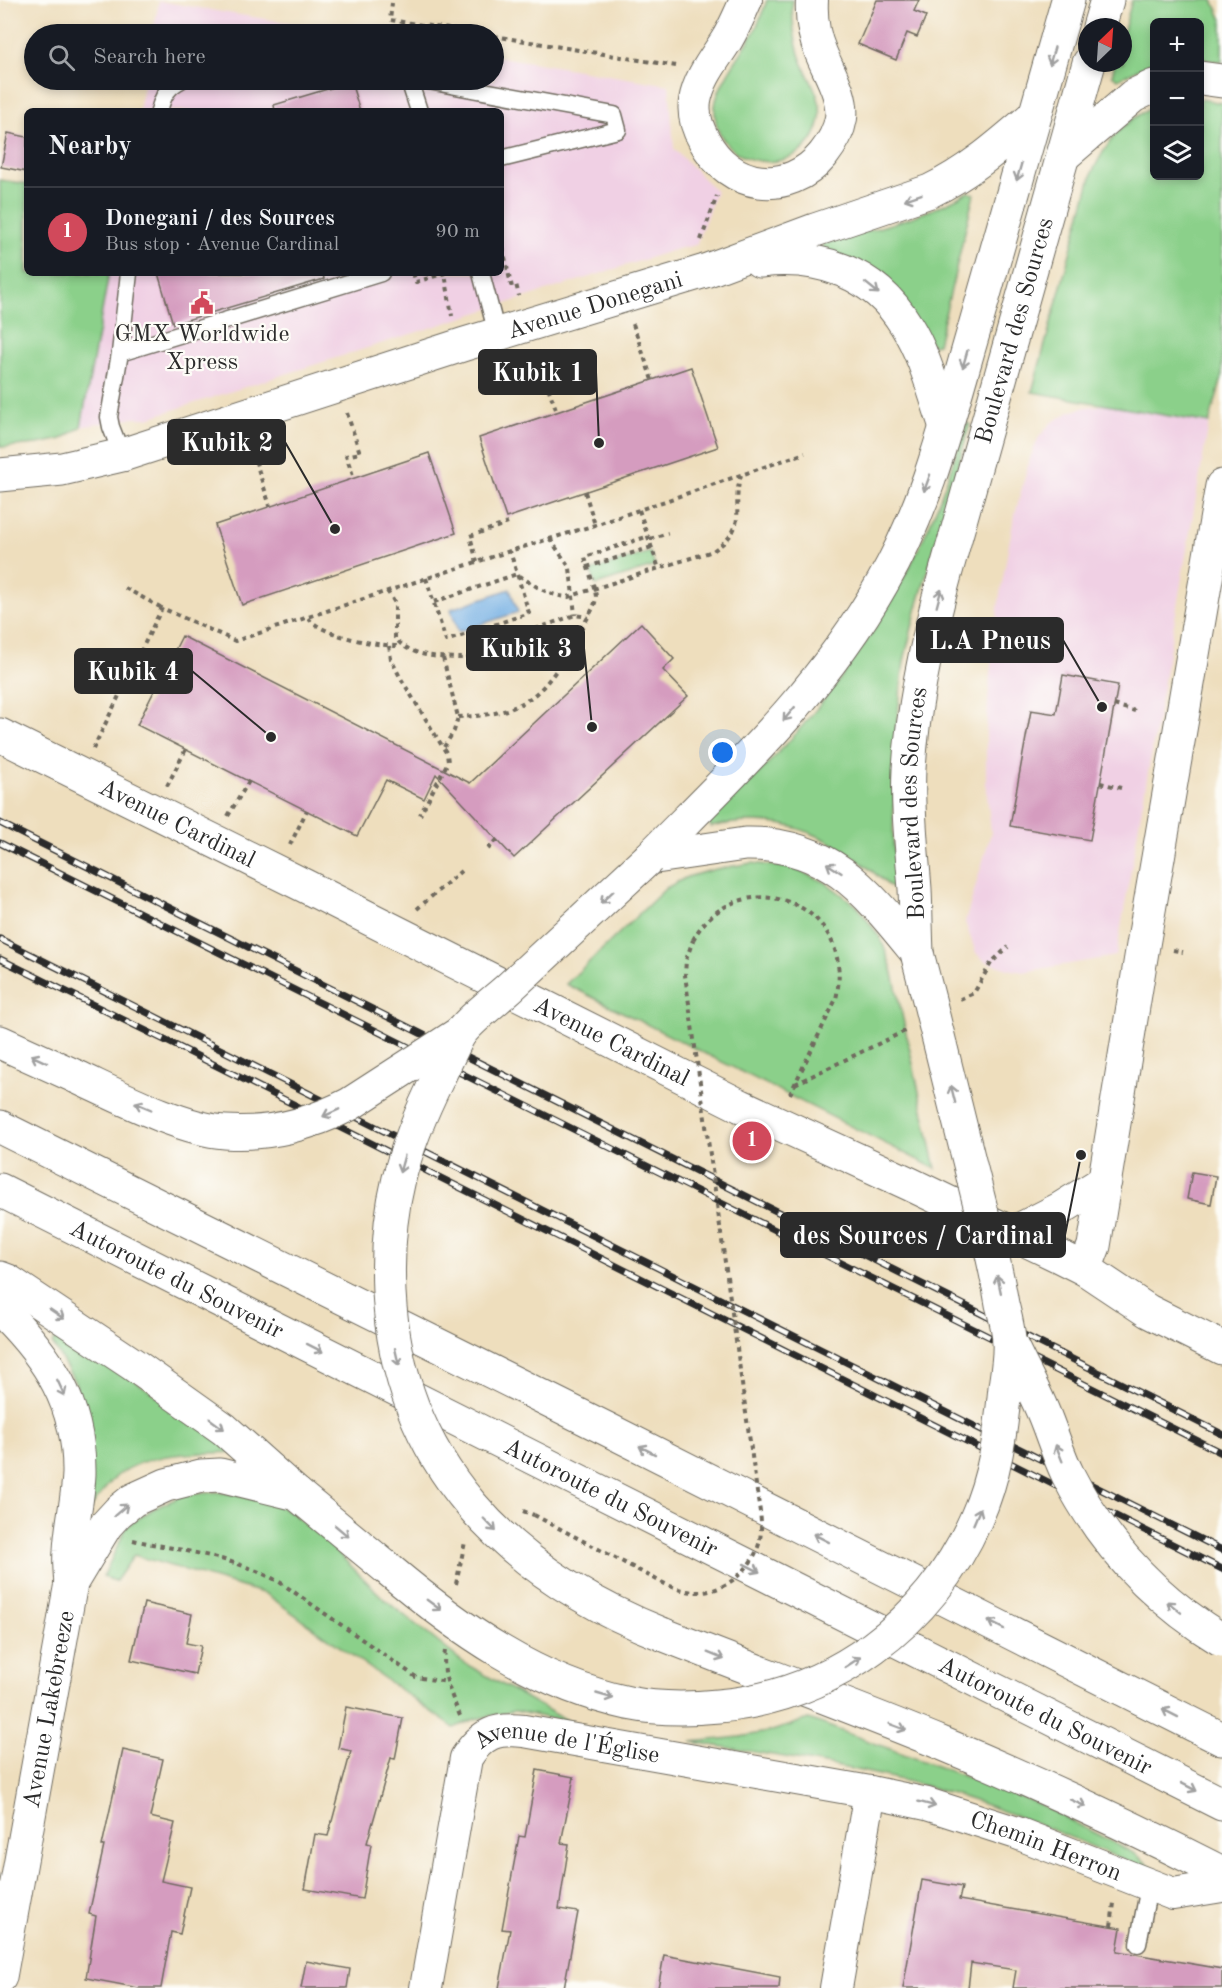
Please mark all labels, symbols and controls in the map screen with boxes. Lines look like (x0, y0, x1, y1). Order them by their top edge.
north arrow (1078, 18, 1132, 72)
map controls (1150, 18, 1204, 180)
button: + (1150, 18, 1204, 72)
search box (24, 24, 504, 90)
icon: search (45, 41, 78, 74)
text: Search here (93, 46, 206, 68)
one-way arrow (1046, 46, 1057, 65)
button: − (1150, 72, 1204, 126)
button: layers (1150, 126, 1204, 180)
text: Nearby (48, 134, 132, 160)
one-way arrow (1013, 162, 1024, 181)
one-way arrow (904, 192, 922, 203)
text: Donegani / des Sources (105, 208, 335, 230)
street label: Boulevard des Sources (972, 215, 1059, 447)
text: 1 (62, 222, 73, 242)
text: 90 m (435, 222, 480, 242)
text: Bus stop · Avenue Cardinal (105, 235, 339, 255)
street label: Avenue Donegani (505, 269, 686, 344)
one-way arrow (863, 281, 879, 294)
public building icon: GMX Worldwide Xpress (189, 290, 215, 316)
place label: GMX Worldwide Xpress (115, 323, 289, 375)
one-way arrow (959, 349, 970, 368)
callout: Kubik 1 (479, 350, 596, 394)
text: Kubik 1 (492, 361, 584, 387)
callout: Kubik 2 (168, 420, 285, 464)
text: Kubik 2 (181, 431, 273, 457)
one-way arrow (921, 473, 932, 491)
one-way arrow (933, 589, 945, 608)
callout: L.A Pneus (917, 618, 1063, 662)
callout: Kubik 3 (467, 626, 584, 670)
text: L.A Pneus (929, 629, 1051, 655)
text: Kubik 3 (480, 637, 572, 663)
callout: Kubik 4 (75, 649, 192, 693)
text: Kubik 4 (87, 660, 179, 686)
street label: Boulevard des Sources (899, 685, 933, 920)
one-way arrow (782, 706, 796, 721)
your location (708, 738, 737, 767)
street label: Avenue Cardinal (95, 776, 259, 873)
one-way arrow (825, 861, 842, 874)
one-way arrow (599, 890, 614, 905)
street label: Avenue Cardinal (529, 993, 693, 1092)
one-way arrow (30, 1053, 48, 1065)
one-way arrow (946, 1085, 958, 1104)
one-way arrow (135, 1100, 153, 1111)
one-way arrow (323, 1108, 341, 1119)
pin: 1 (732, 1118, 771, 1164)
one-way arrow (396, 1154, 408, 1173)
callout: des Sources / Cardinal (781, 1213, 1065, 1257)
street label: Autoroute du Souvenir (65, 1217, 287, 1344)
text: des Sources / Cardinal (793, 1224, 1053, 1250)
one-way arrow (992, 1275, 1004, 1294)
one-way arrow (48, 1308, 65, 1320)
one-way arrow (306, 1342, 323, 1354)
one-way arrow (391, 1347, 403, 1366)
one-way arrow (56, 1379, 68, 1397)
one-way arrow (209, 1418, 225, 1430)
street label: Autoroute du Souvenir (500, 1435, 721, 1563)
one-way arrow (638, 1444, 656, 1456)
one-way arrow (1052, 1444, 1063, 1462)
one-way arrow (113, 1503, 128, 1517)
one-way arrow (972, 1507, 983, 1526)
one-way arrow (483, 1517, 497, 1532)
one-way arrow (334, 1524, 349, 1538)
one-way arrow (813, 1531, 831, 1543)
one-way arrow (742, 1562, 760, 1574)
one-way arrow (425, 1599, 441, 1612)
one-way arrow (1166, 1601, 1182, 1614)
street label: Avenue Lakebreeze (21, 1609, 80, 1810)
one-way arrow (987, 1619, 1005, 1630)
one-way arrow (707, 1651, 725, 1662)
street label: Autoroute du Souvenir (934, 1653, 1155, 1781)
one-way arrow (844, 1656, 861, 1668)
one-way arrow (595, 1691, 614, 1702)
one-way arrow (1161, 1706, 1179, 1718)
street label: Avenue de l'Église (470, 1720, 661, 1769)
one-way arrow (888, 1722, 907, 1733)
one-way arrow (1179, 1782, 1197, 1794)
one-way arrow (1068, 1797, 1086, 1809)
one-way arrow (917, 1799, 936, 1811)
street label: Chemin Herron (967, 1809, 1125, 1887)

